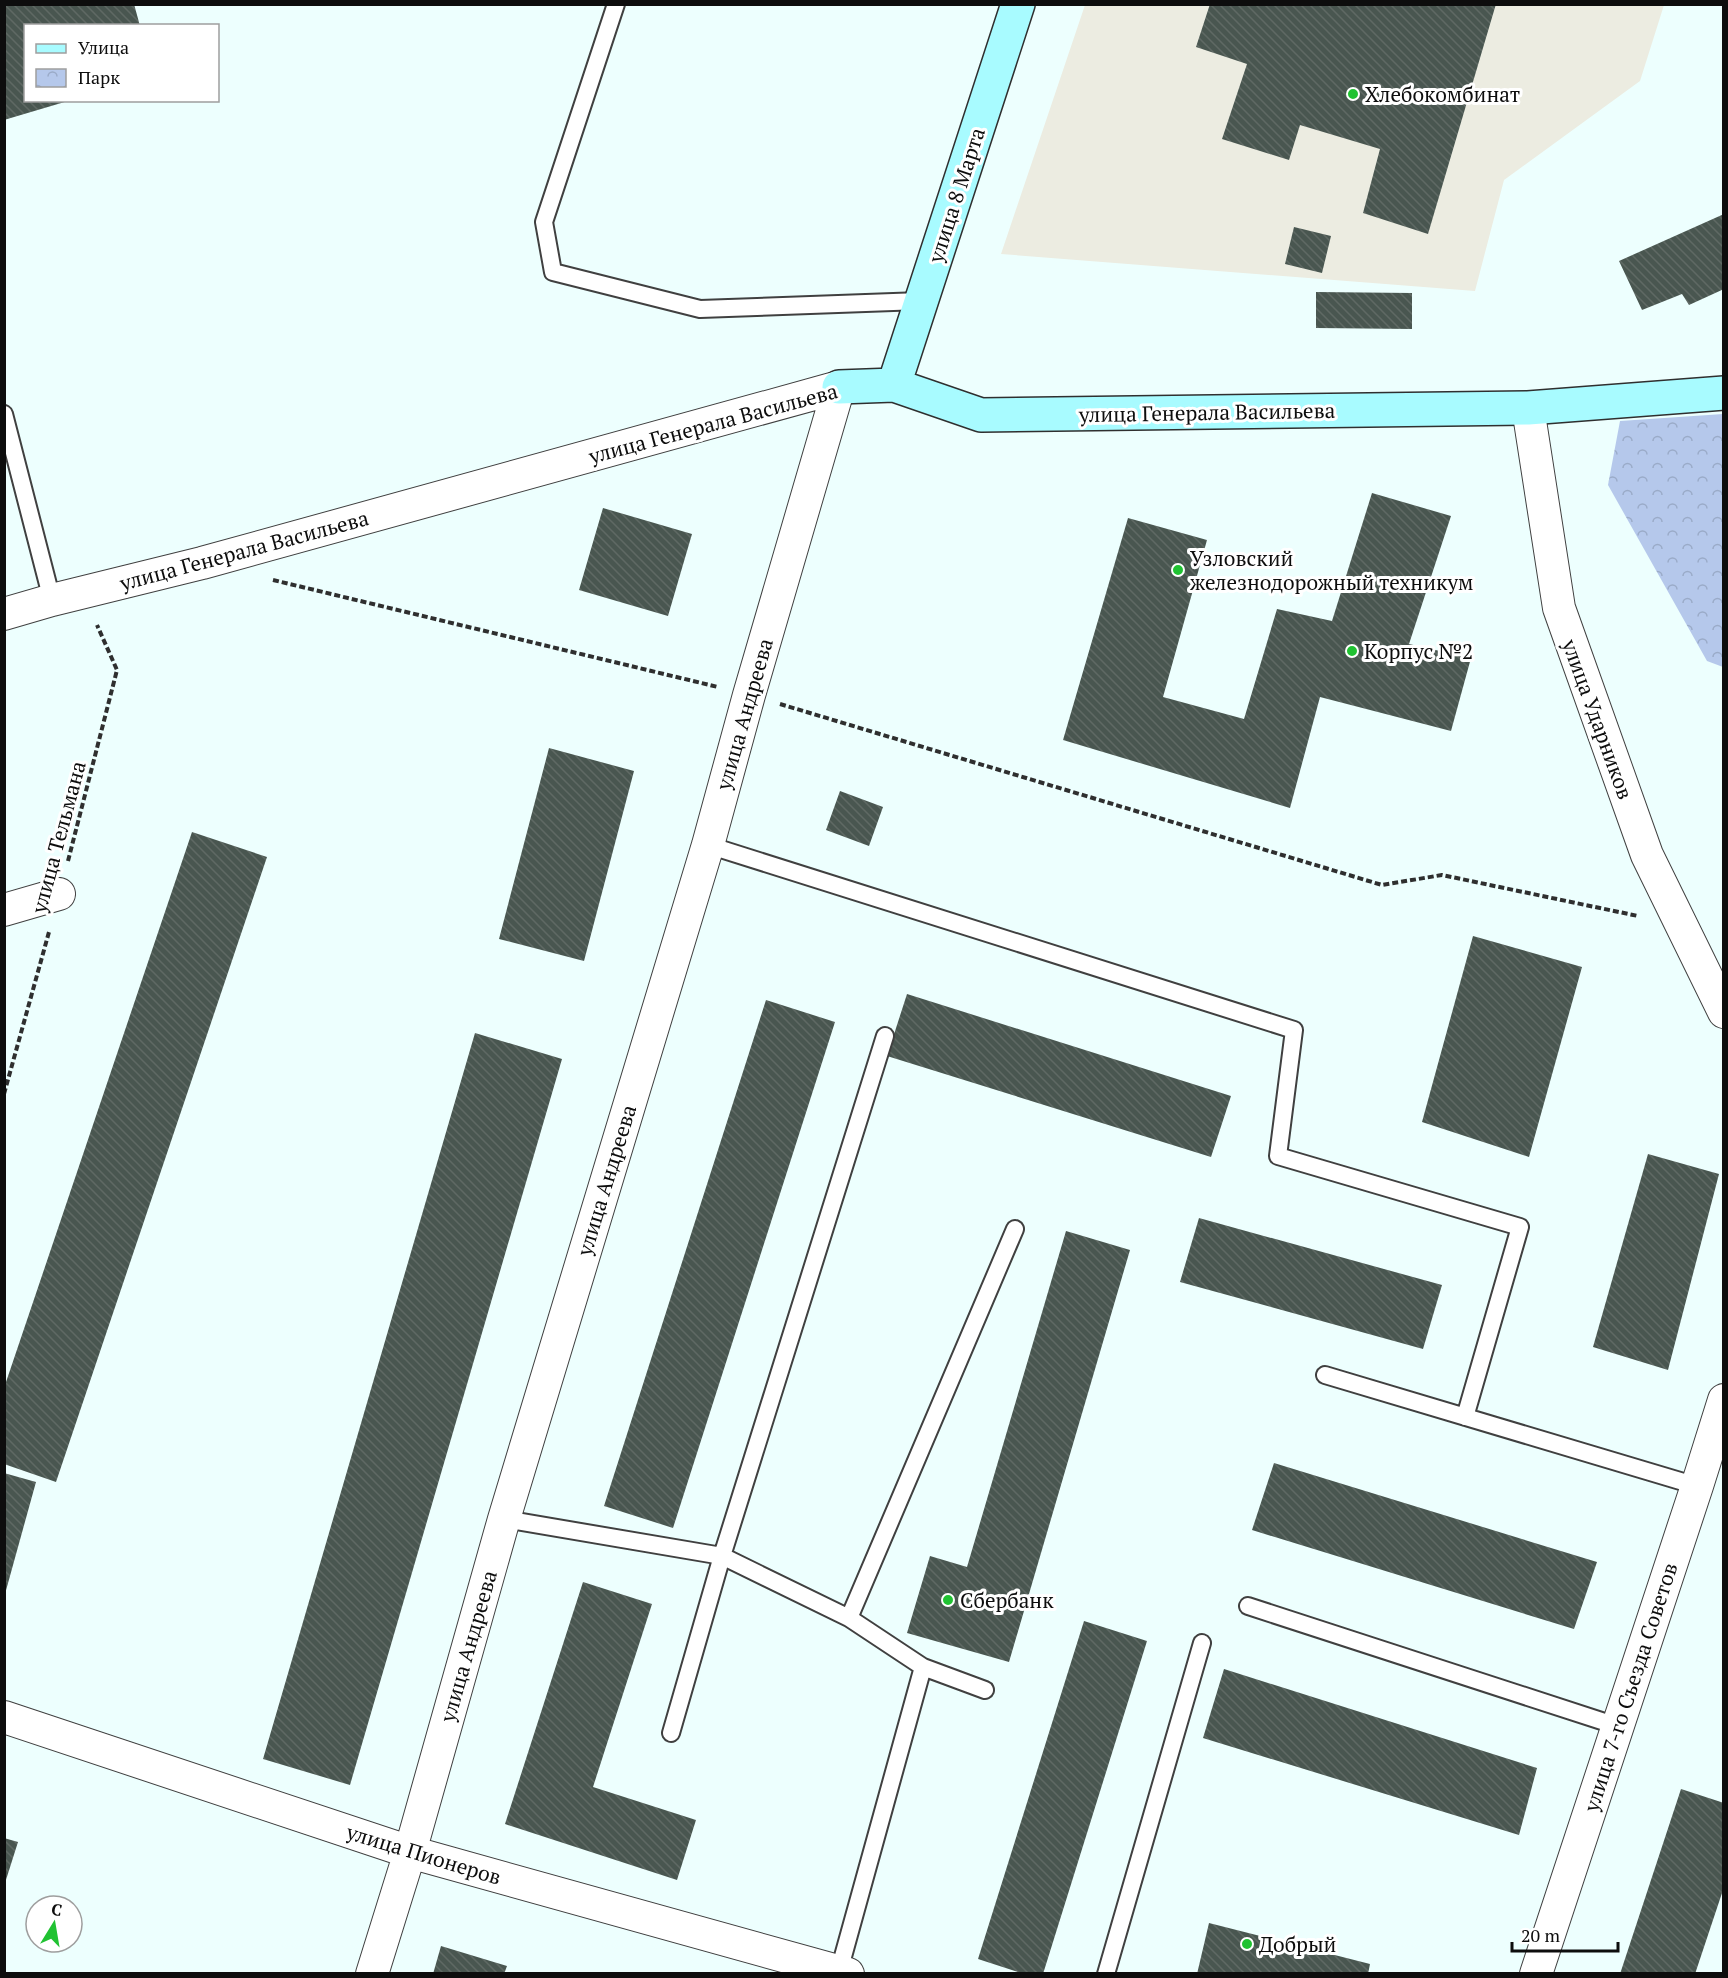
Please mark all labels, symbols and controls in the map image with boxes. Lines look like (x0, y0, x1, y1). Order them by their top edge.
legend (24, 24, 219, 102)
text: Улица (78, 35, 129, 59)
text: Парк (78, 65, 120, 89)
place label: Хлебокомбинат (1365, 80, 1520, 108)
marker: Хлебокомбинат (1346, 87, 1360, 101)
street label: улица 8 Марта (921, 123, 991, 267)
street label: улица Генерала Васильева (585, 376, 841, 470)
street label: улица Генерала Васильева (1078, 396, 1336, 428)
street label: улица Генерала Васильева (116, 503, 372, 597)
place label: Узловский железнодорожный техникум (1190, 544, 1473, 596)
marker: Узловский железнодорожный техникум (1171, 563, 1185, 577)
street label: улица Ударников (1556, 634, 1640, 803)
street label: улица Андреева (709, 635, 779, 794)
place label: Корпус №2 (1364, 637, 1473, 665)
marker: Корпус №2 (1345, 644, 1359, 658)
street label: улица Тельмана (24, 757, 92, 917)
street label: улица Андреева (569, 1101, 642, 1260)
street label: улица 7-го Съезда Советов (1576, 1559, 1684, 1816)
street label: улица Андреева (433, 1567, 503, 1726)
place label: Сбербанк (960, 1586, 1054, 1614)
marker: Сбербанк (941, 1593, 955, 1607)
street label: улица Пионеров (342, 1817, 505, 1891)
north arrow (24, 1894, 84, 1954)
text: С (50, 1897, 64, 1921)
scale bar (1512, 1915, 1618, 1953)
text: 20 m (1521, 1923, 1561, 1947)
place label: Добрый (1259, 1930, 1337, 1958)
marker: Добрый (1240, 1937, 1254, 1951)

